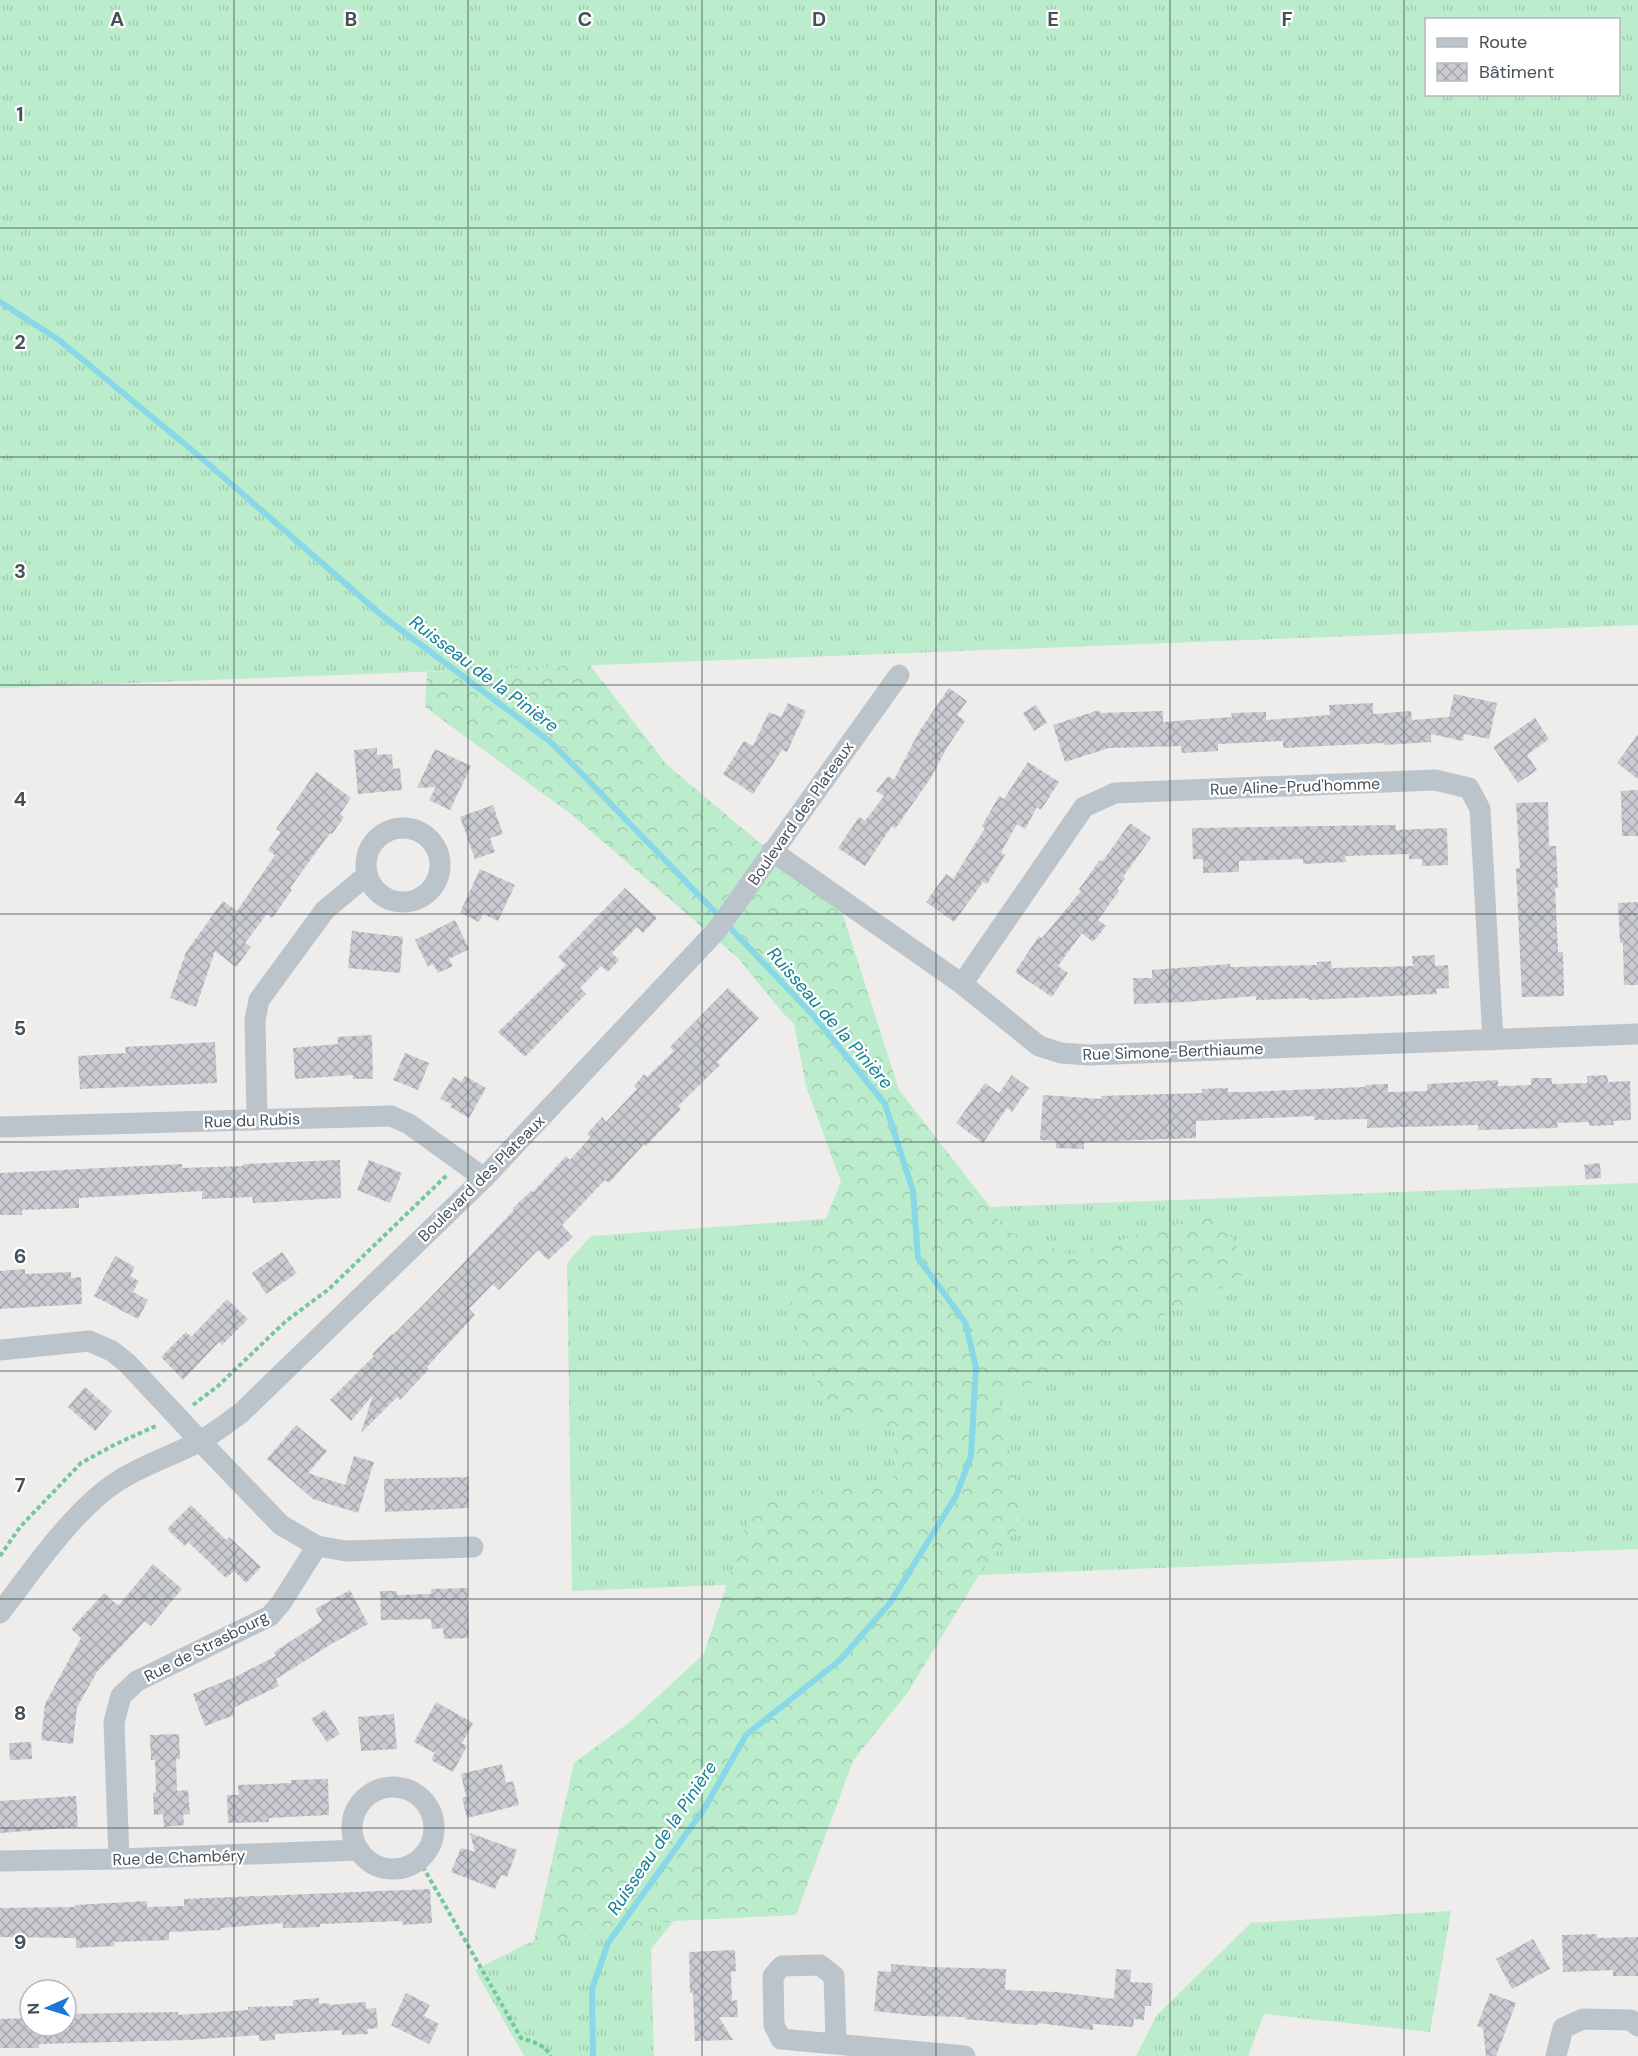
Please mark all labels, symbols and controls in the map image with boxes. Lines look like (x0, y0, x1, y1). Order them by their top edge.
text: A (110, 6, 124, 32)
text: B (345, 6, 357, 32)
text: C (578, 6, 592, 32)
text: D (812, 6, 826, 32)
text: E (1047, 6, 1059, 32)
text: F (1281, 6, 1293, 32)
legend (1425, 18, 1620, 96)
text: Route (1479, 30, 1527, 54)
text: Bâtiment (1479, 60, 1554, 84)
text: 1 (16, 101, 24, 127)
text: 2 (14, 329, 26, 355)
text: 3 (14, 558, 26, 584)
water label: Ruisseau de la Pinière (405, 610, 563, 738)
street label: Boulevard des Plateaux (743, 737, 858, 889)
street label: Rue Aline-Prud'homme (1210, 773, 1380, 800)
text: 4 (14, 786, 27, 812)
water label: Ruisseau de la Pinière (762, 942, 898, 1094)
text: 5 (14, 1015, 26, 1041)
street label: Rue Simone-Berthiaume (1082, 1038, 1264, 1065)
street label: Rue du Rubis (204, 1108, 300, 1133)
street label: Boulevard des Plateaux (413, 1110, 549, 1246)
text: 6 (14, 1243, 26, 1269)
text: 7 (15, 1472, 26, 1498)
street label: Rue de Strasbourg (140, 1606, 272, 1687)
text: 8 (14, 1700, 26, 1726)
water label: Ruisseau de la Pinière (601, 1756, 723, 1920)
street label: Rue de Chambéry (112, 1845, 246, 1870)
text: 9 (14, 1929, 26, 1955)
north arrow (18, 1978, 78, 2038)
text: N (23, 2002, 44, 2015)

